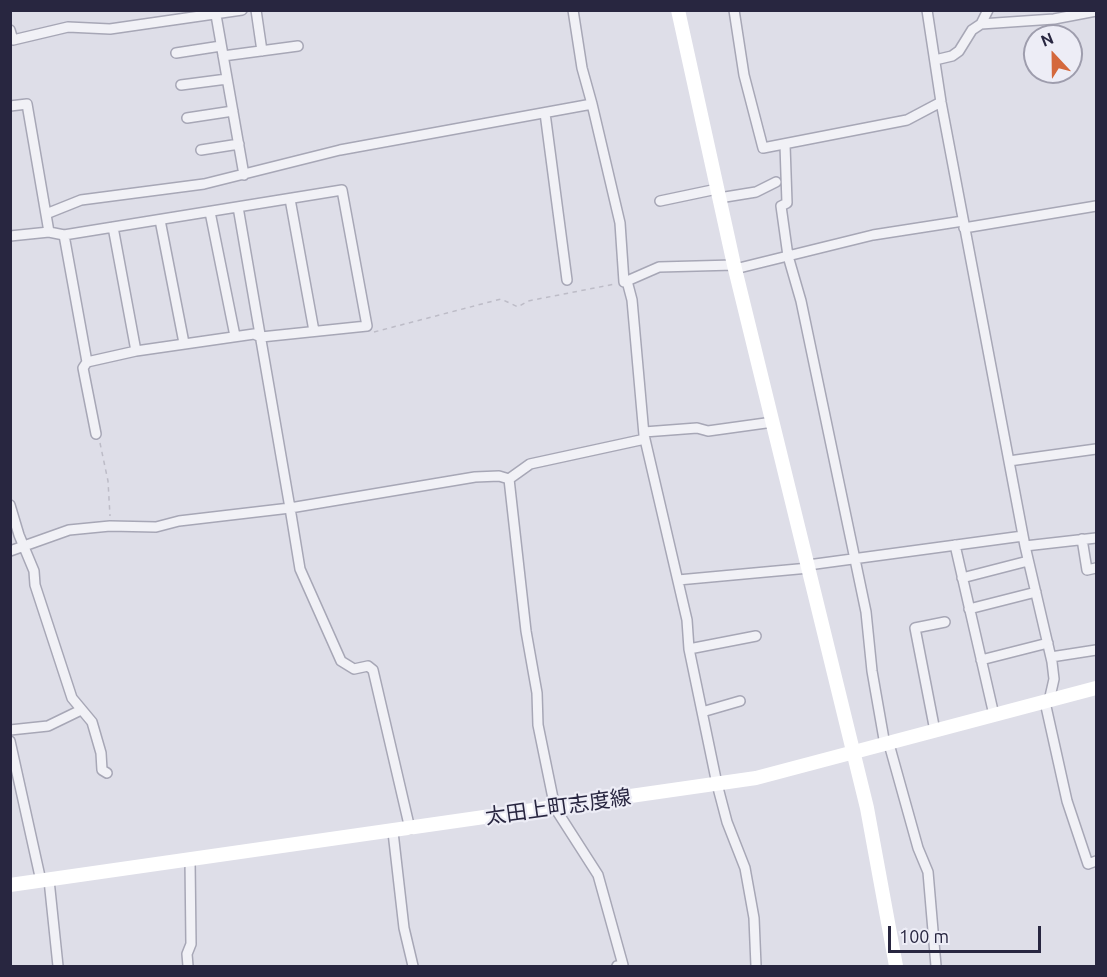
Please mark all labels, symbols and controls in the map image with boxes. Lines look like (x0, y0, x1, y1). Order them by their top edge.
north arrow (1023, 24, 1083, 84)
text: N (1038, 29, 1056, 50)
street label: 太田上町志度線 (483, 784, 633, 830)
scale bar (891, 914, 1044, 952)
text: 100 m (899, 926, 949, 946)

